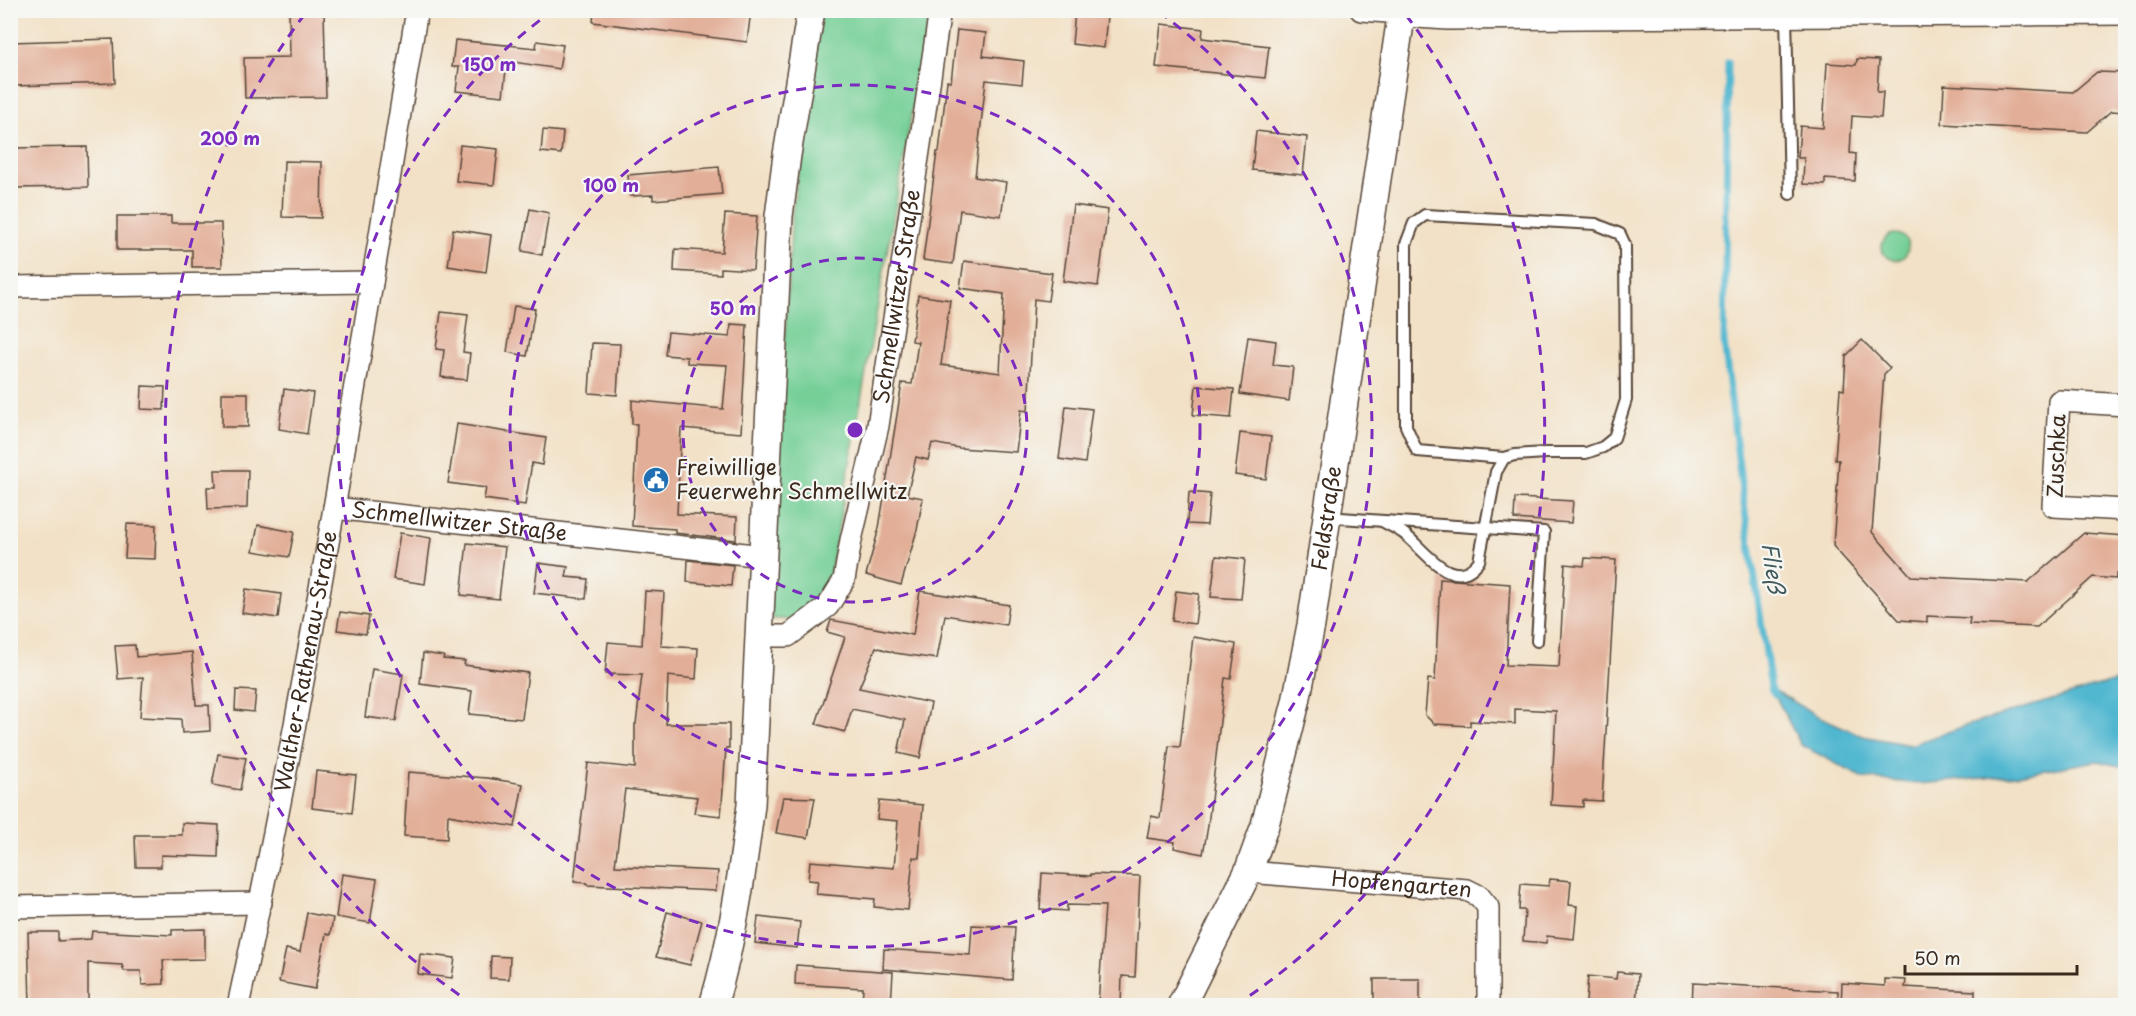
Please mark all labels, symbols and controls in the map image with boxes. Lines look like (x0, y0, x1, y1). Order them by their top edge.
text: 150 m (462, 50, 516, 77)
text: 200 m (200, 124, 260, 151)
text: 100 m (583, 171, 639, 198)
street label: Schmellwitzer Straße (864, 187, 927, 406)
text: 50 m (710, 294, 756, 321)
street label: Zuschka (2038, 413, 2072, 498)
centre of rings (845, 420, 865, 440)
place label: Freiwillige Feuerwehr Schmellwitz (676, 450, 907, 506)
street label: Feldstraße (1301, 464, 1348, 572)
public building icon: Freiwillige Feuerwehr Schmellwitz (641, 465, 671, 495)
street label: Schmellwitzer Straße (350, 492, 569, 548)
street label: Walther-Rathenau-Straße (264, 528, 344, 795)
water label: Fließ (1755, 540, 1795, 598)
street label: Hopfengarten (1330, 861, 1473, 904)
scale bar (1905, 938, 2078, 976)
text: 50 m (1914, 944, 1961, 971)

